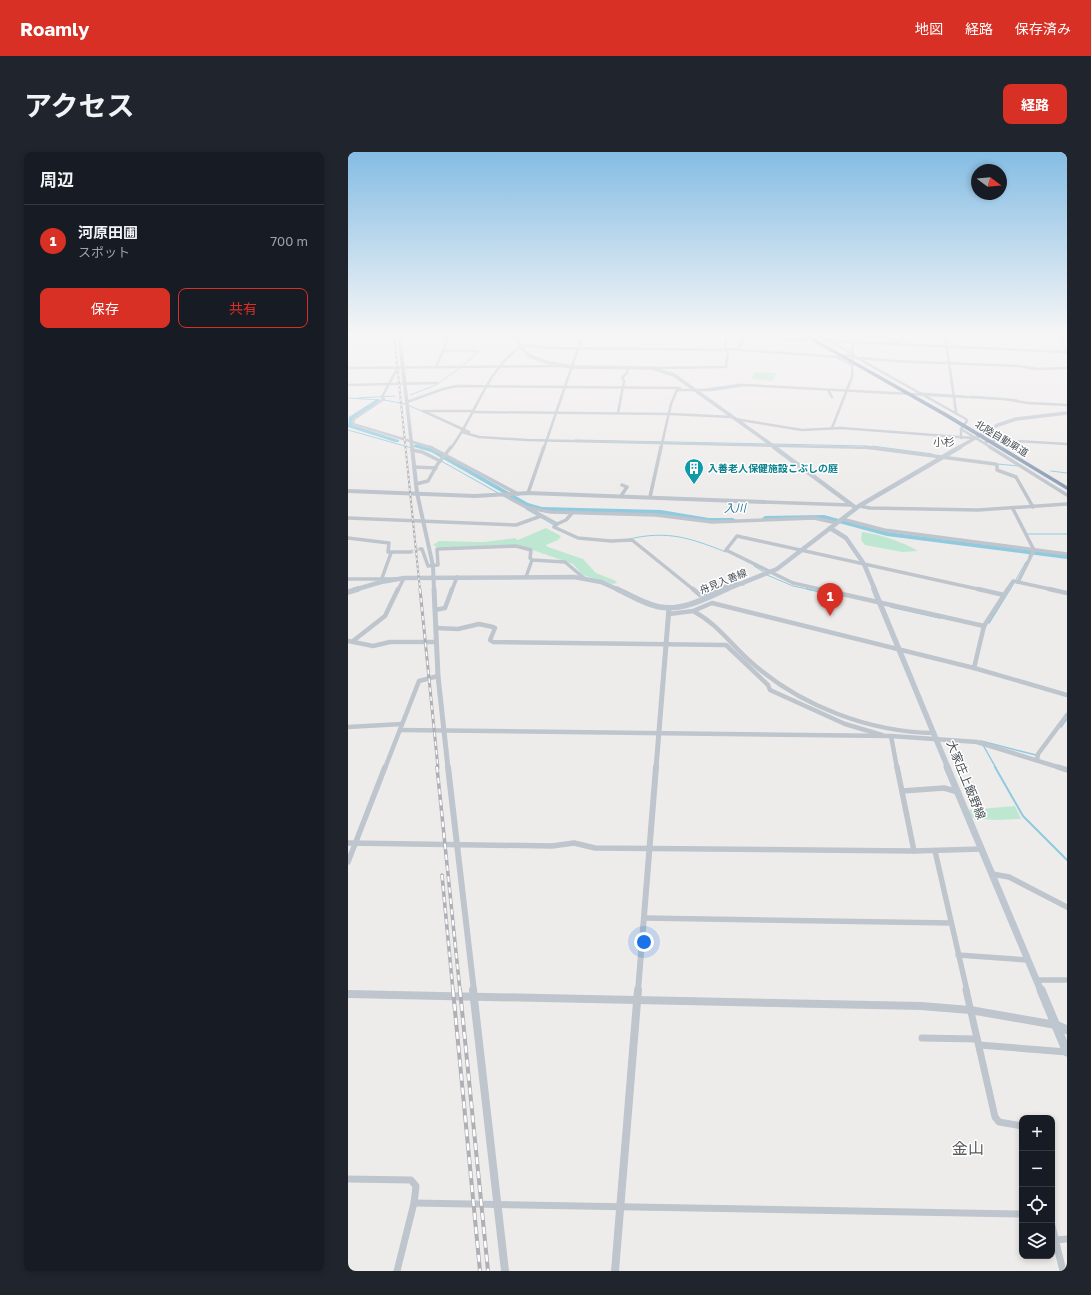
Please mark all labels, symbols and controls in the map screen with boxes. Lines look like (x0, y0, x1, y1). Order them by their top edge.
text: Roamly (20, 17, 89, 40)
text: 地図 (915, 20, 943, 37)
text: 経路 (965, 20, 993, 37)
text: 保存済み (1015, 20, 1071, 37)
button: 経路 (1003, 84, 1067, 124)
text: アクセス (24, 89, 135, 122)
north arrow (971, 164, 1007, 200)
text: 周辺 (40, 169, 74, 190)
text: 河原田圃 (78, 223, 138, 241)
text: 1 (50, 233, 56, 249)
text: 700 m (270, 233, 308, 249)
text: スポット (78, 244, 130, 260)
button: 保存 (40, 288, 170, 328)
button: 共有 (178, 288, 308, 328)
street label: 北陸自動車道 (973, 417, 1031, 459)
district label: 小杉 (933, 435, 955, 448)
building icon: 入善老人保健施設こぶしの庭 (683, 457, 705, 485)
place label: 入善老人保健施設こぶしの庭 (708, 462, 838, 474)
water label: 入川 (724, 501, 747, 514)
street label: 舟見入善線 (698, 566, 748, 596)
pin: 1 (817, 583, 843, 616)
street label: 大家庄上飯野線 (944, 738, 989, 822)
your location (634, 932, 654, 952)
map controls (1019, 1115, 1055, 1259)
button: + (1019, 1115, 1055, 1151)
district label: 金山 (952, 1138, 984, 1158)
button: − (1019, 1151, 1055, 1187)
button: locate (1019, 1187, 1055, 1223)
button: layers (1019, 1223, 1055, 1259)

